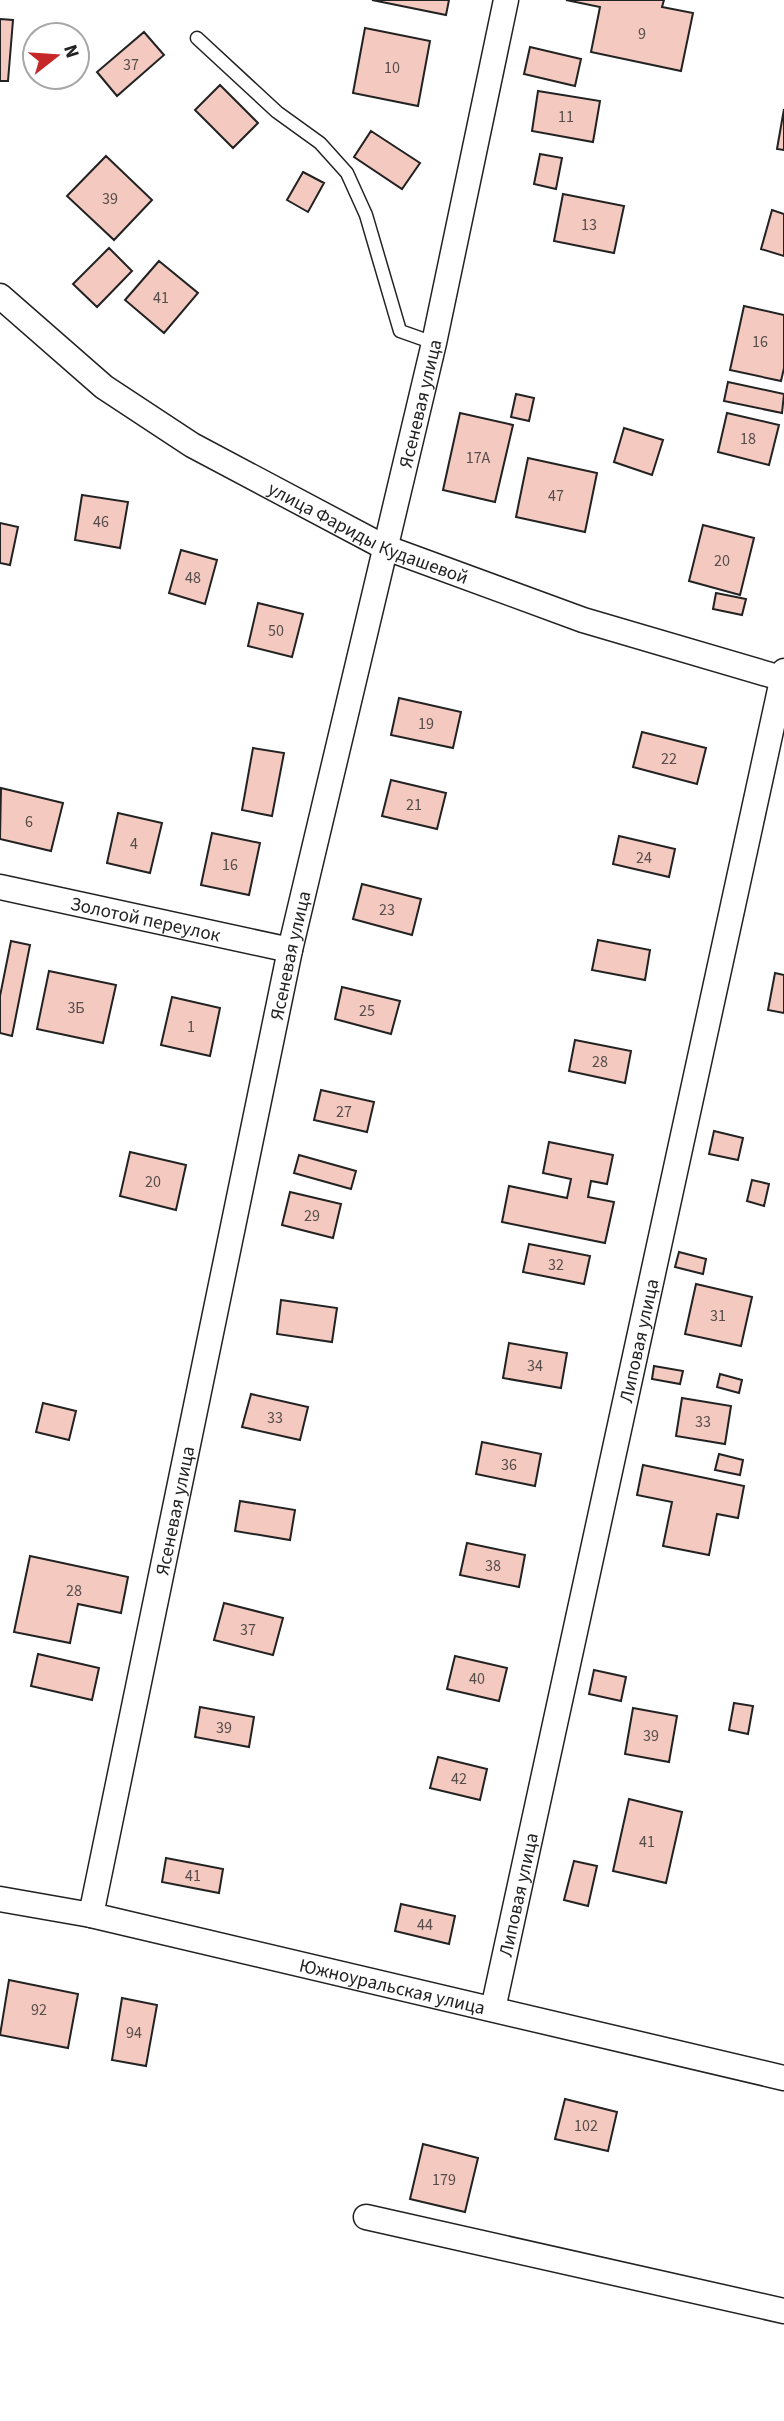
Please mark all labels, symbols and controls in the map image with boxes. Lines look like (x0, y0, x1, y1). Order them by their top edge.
north arrow (21, 21, 91, 91)
house number: 9 (638, 23, 646, 45)
text: N (56, 41, 86, 61)
house number: 37 (123, 54, 139, 76)
house number: 10 (384, 57, 400, 79)
house number: 11 (558, 106, 574, 128)
house number: 39 (102, 188, 118, 210)
house number: 13 (581, 214, 597, 236)
house number: 41 (153, 287, 169, 309)
house number: 16 (752, 331, 768, 353)
street label: Ясеневая улица (393, 337, 449, 471)
house number: 18 (740, 428, 756, 450)
house number: 17А (466, 447, 491, 469)
street label: улица Фариды Кудашевой (263, 476, 472, 592)
house number: 47 (548, 485, 564, 507)
house number: 46 (93, 511, 109, 533)
house number: 20 (714, 550, 730, 572)
house number: 48 (185, 567, 201, 589)
house number: 50 (268, 620, 284, 642)
house number: 19 (418, 713, 434, 735)
house number: 22 (661, 748, 677, 770)
house number: 21 (406, 794, 422, 816)
house number: 6 (25, 811, 33, 833)
house number: 4 (130, 833, 138, 855)
house number: 24 (636, 847, 652, 869)
house number: 16 (222, 854, 238, 876)
street label: Ясеневая улица (264, 888, 319, 1023)
street label: Золотой переулок (68, 891, 223, 950)
house number: 23 (379, 899, 395, 921)
house number: 3Б (67, 997, 85, 1019)
house number: 25 (359, 1000, 375, 1022)
house number: 1 (187, 1016, 195, 1038)
house number: 28 (592, 1051, 608, 1073)
house number: 27 (336, 1101, 352, 1123)
house number: 20 (145, 1171, 161, 1193)
house number: 29 (304, 1205, 320, 1227)
house number: 32 (548, 1254, 564, 1276)
street label: Липовая улица (613, 1276, 666, 1405)
house number: 31 (710, 1305, 726, 1327)
house number: 34 (527, 1355, 543, 1377)
house number: 33 (267, 1407, 283, 1429)
house number: 33 (695, 1411, 711, 1433)
street label: Ясеневая улица (149, 1444, 202, 1578)
house number: 36 (501, 1454, 517, 1476)
house number: 38 (485, 1555, 501, 1577)
house number: 28 (66, 1580, 82, 1602)
house number: 37 (240, 1619, 256, 1641)
house number: 40 (469, 1668, 485, 1690)
house number: 39 (216, 1717, 232, 1739)
house number: 39 (643, 1725, 659, 1747)
house number: 42 (451, 1768, 467, 1790)
street label: Липовая улица (493, 1830, 546, 1960)
house number: 41 (639, 1831, 655, 1853)
house number: 41 (185, 1865, 201, 1887)
house number: 44 (417, 1914, 433, 1936)
street label: Южноуральская улица (296, 1952, 488, 2022)
house number: 92 (31, 1999, 47, 2021)
house number: 94 (126, 2022, 142, 2044)
house number: 102 (574, 2115, 598, 2137)
house number: 179 (432, 2169, 456, 2191)

